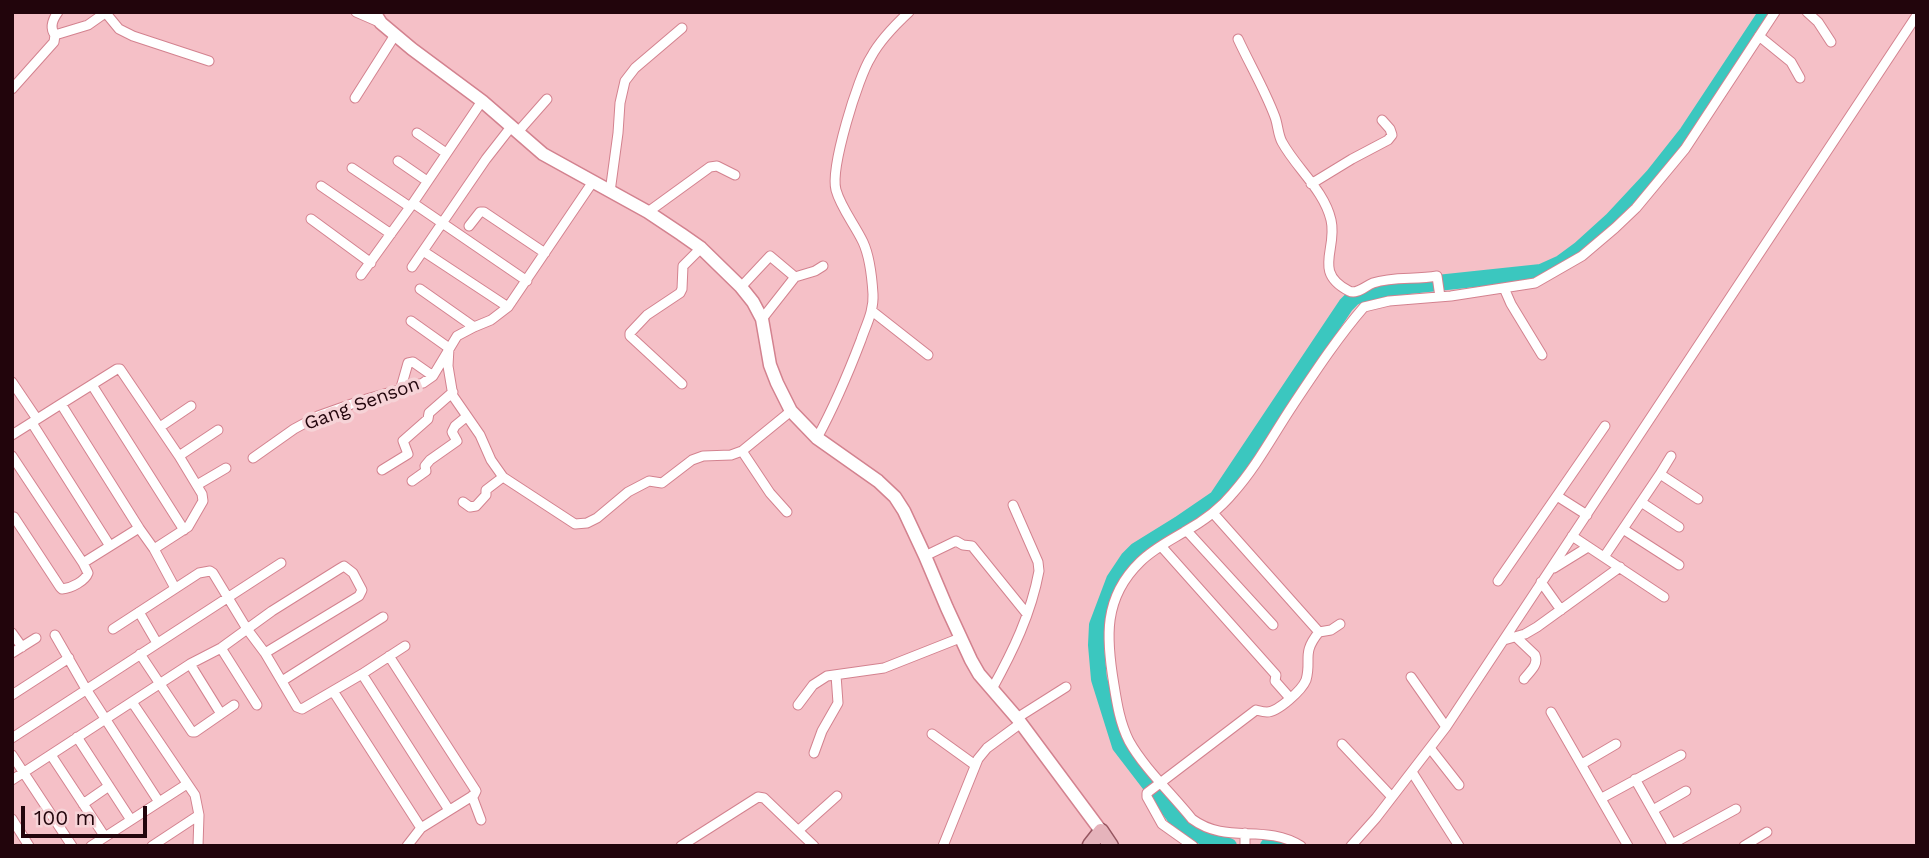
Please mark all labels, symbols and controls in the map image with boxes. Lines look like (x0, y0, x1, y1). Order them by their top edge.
street label: Gang Senson (301, 373, 423, 435)
scale bar (24, 792, 150, 836)
text: 100 m (34, 805, 96, 830)

